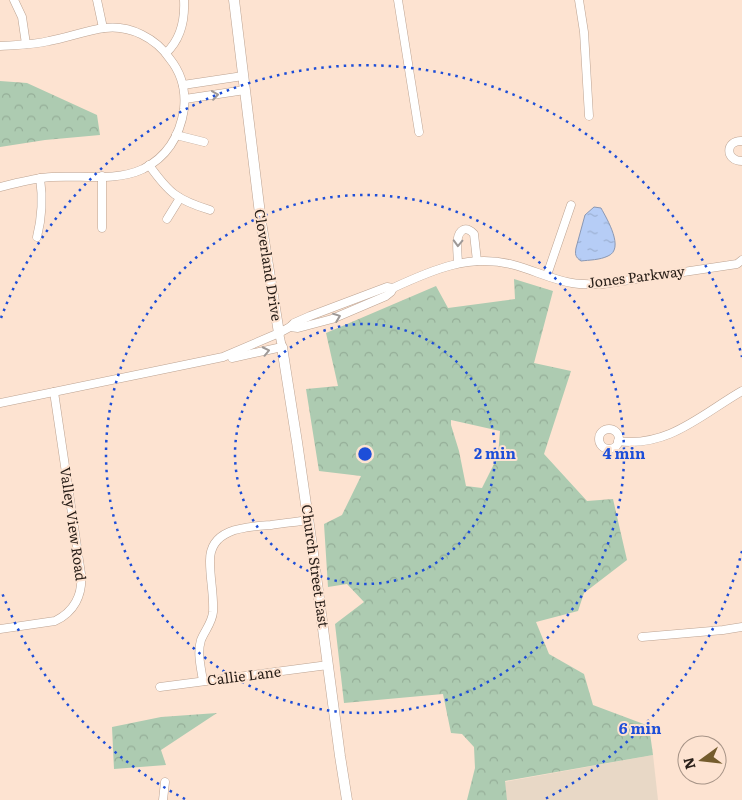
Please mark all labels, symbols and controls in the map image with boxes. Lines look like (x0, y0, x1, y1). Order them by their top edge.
one-way arrow (210, 90, 219, 100)
street label: Cloverland Drive (250, 207, 288, 322)
one-way arrow (453, 240, 463, 247)
street label: Jones Parkway (586, 260, 687, 292)
one-way arrow (332, 313, 341, 323)
one-way arrow (261, 346, 270, 356)
text: 2 min (474, 441, 517, 464)
text: 4 min (603, 441, 646, 464)
centre of rings (356, 445, 374, 463)
street label: Valley View Road (56, 466, 92, 583)
street label: Church Street East (297, 503, 335, 629)
street label: Callie Lane (206, 661, 282, 689)
text: 6 min (619, 716, 662, 739)
north arrow (677, 735, 727, 785)
text: N (677, 755, 700, 772)

